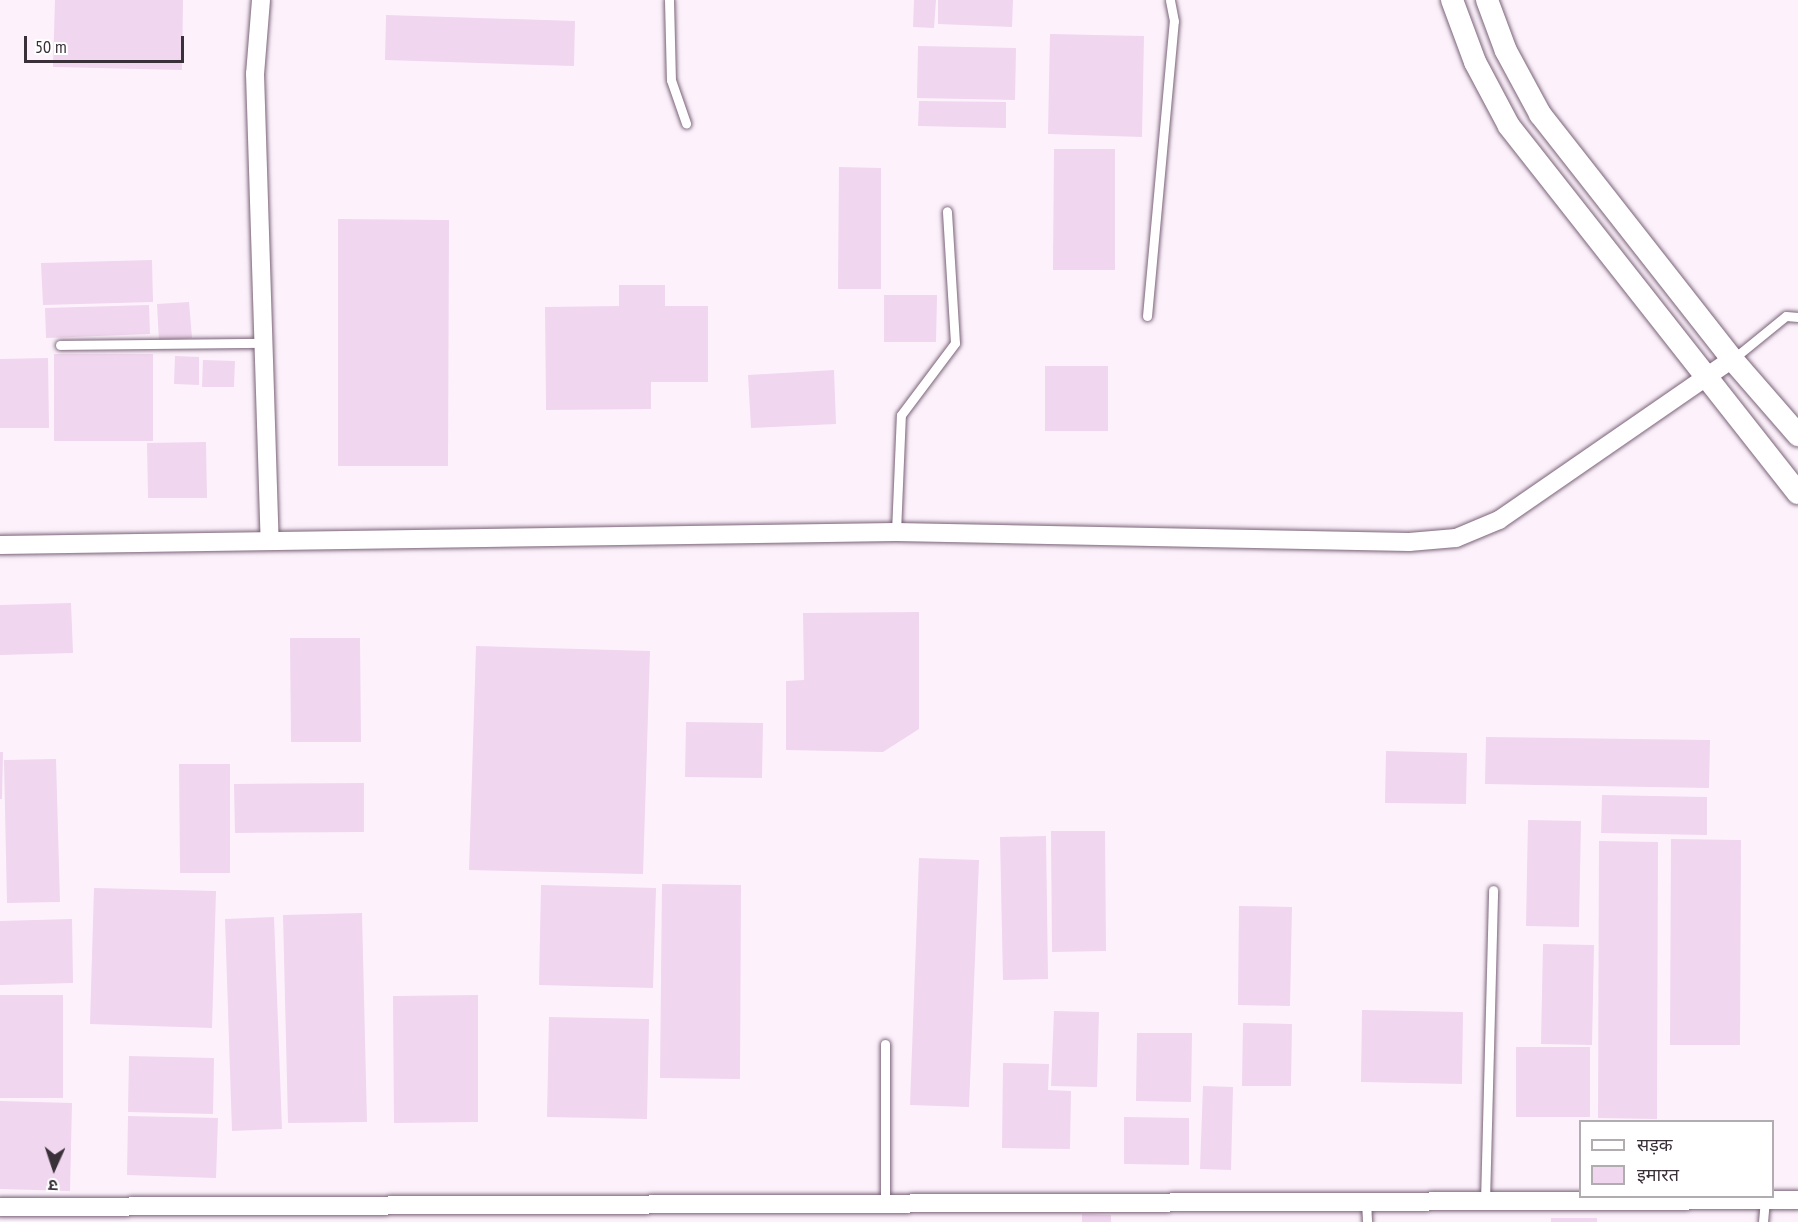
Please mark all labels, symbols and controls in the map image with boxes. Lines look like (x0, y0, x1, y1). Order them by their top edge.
scale bar (27, 24, 188, 62)
text: 50 m (35, 35, 67, 58)
legend (1579, 1120, 1774, 1198)
text: सड़क (1637, 1133, 1673, 1156)
north arrow (24, 1138, 84, 1198)
text: इमारत (1637, 1163, 1679, 1186)
text: उ (48, 1176, 58, 1196)

